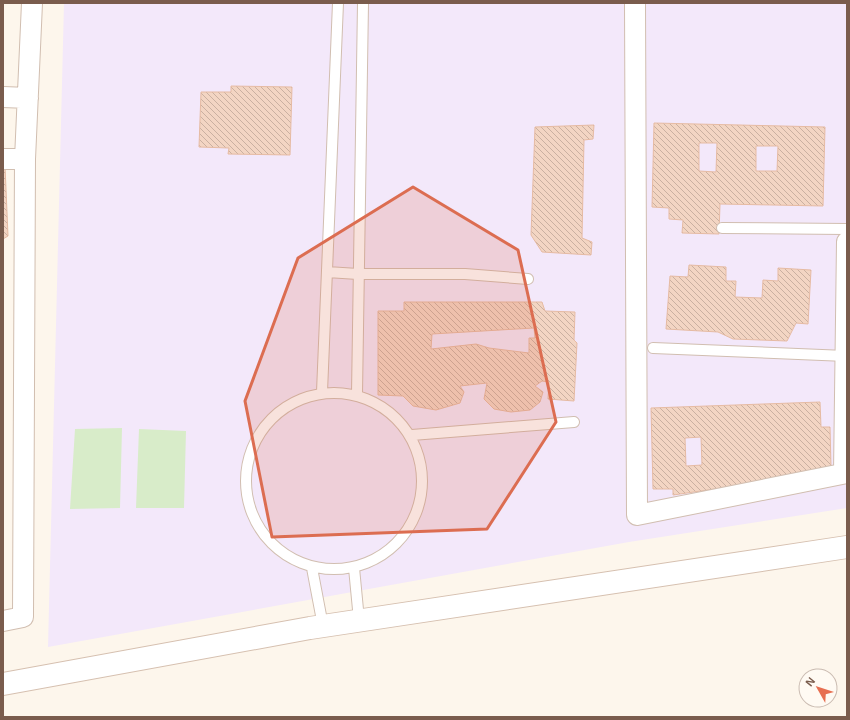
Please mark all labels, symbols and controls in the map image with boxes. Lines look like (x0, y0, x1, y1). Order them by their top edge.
north arrow (798, 668, 838, 708)
text: N (803, 675, 817, 689)

